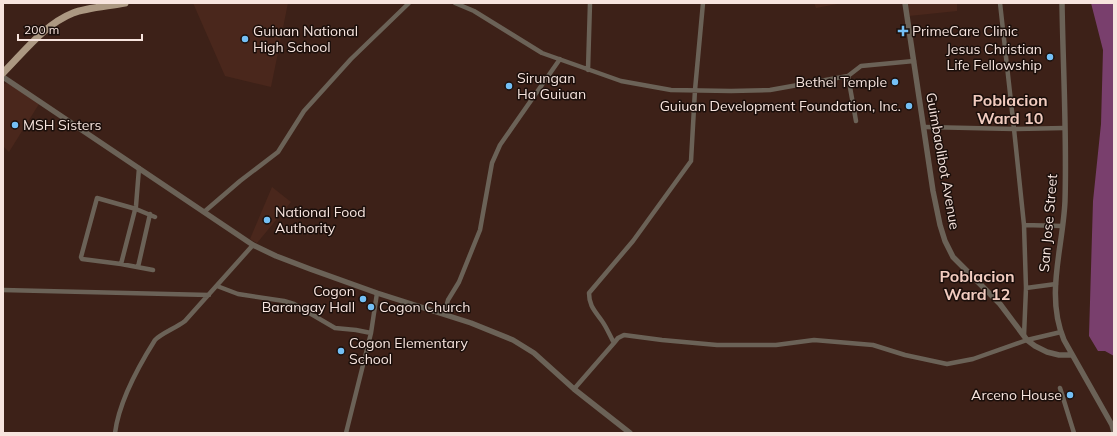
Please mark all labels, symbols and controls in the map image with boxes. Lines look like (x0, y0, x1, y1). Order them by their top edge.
scale bar (18, 16, 142, 42)
text: 200 m (24, 22, 59, 37)
place label: Guiuan National High School (253, 22, 358, 56)
place label: PrimeCare Clinic (912, 22, 1018, 40)
marker: PrimeCare Clinic (897, 25, 909, 37)
marker: Guiuan National High School (240, 34, 250, 44)
place label: Jesus Christian Life Fellowship (946, 40, 1042, 74)
marker: Jesus Christian Life Fellowship (1045, 52, 1055, 62)
place label: Sirungan Ha Guiuan (517, 69, 586, 103)
place label: Bethel Temple (796, 73, 887, 91)
marker: Bethel Temple (890, 77, 900, 87)
marker: Sirungan Ha Guiuan (504, 81, 514, 91)
district label: Poblacion Ward 10 (972, 90, 1048, 128)
street label: Guimbaolibot Avenue (922, 91, 964, 231)
place label: Guiuan Development Foundation, Inc. (660, 97, 901, 115)
marker: Guiuan Development Foundation, Inc. (904, 101, 914, 111)
place label: MSH Sisters (23, 116, 101, 134)
marker: MSH Sisters (10, 120, 20, 130)
street label: San Jose Street (1035, 173, 1061, 273)
place label: National Food Authority (275, 203, 366, 237)
marker: National Food Authority (262, 215, 272, 225)
district label: Poblacion Ward 12 (939, 266, 1015, 304)
place label: Cogon Barangay Hall (262, 282, 355, 316)
marker: Cogon Barangay Hall (358, 294, 368, 304)
place label: Cogon Church (379, 298, 470, 316)
marker: Cogon Church (366, 302, 376, 312)
place label: Cogon Elementary School (349, 334, 468, 368)
marker: Cogon Elementary School (336, 346, 346, 356)
place label: Arceno House (971, 386, 1062, 404)
marker: Arceno House (1065, 390, 1075, 400)

